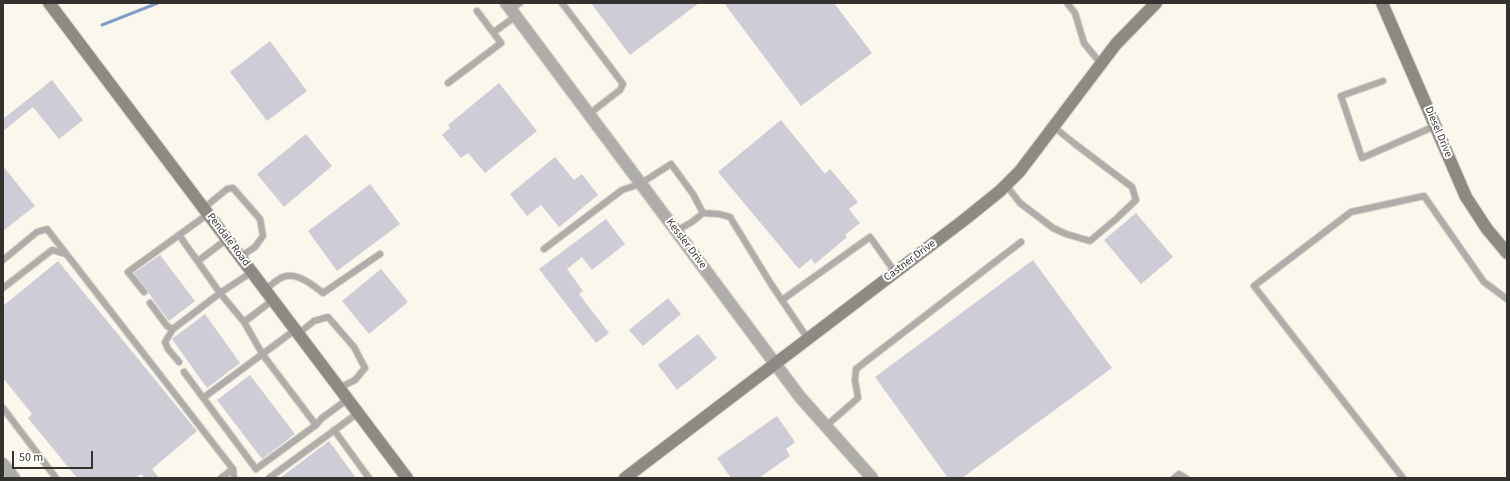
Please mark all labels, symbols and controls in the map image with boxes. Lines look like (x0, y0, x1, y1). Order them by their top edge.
street label: Diesel Drive (1421, 105, 1455, 159)
street label: Pendale Road (204, 211, 252, 269)
street label: Kessler Drive (663, 216, 709, 272)
street label: Castner Drive (882, 237, 938, 285)
scale bar (14, 443, 95, 469)
text: 50 m (19, 449, 43, 466)

